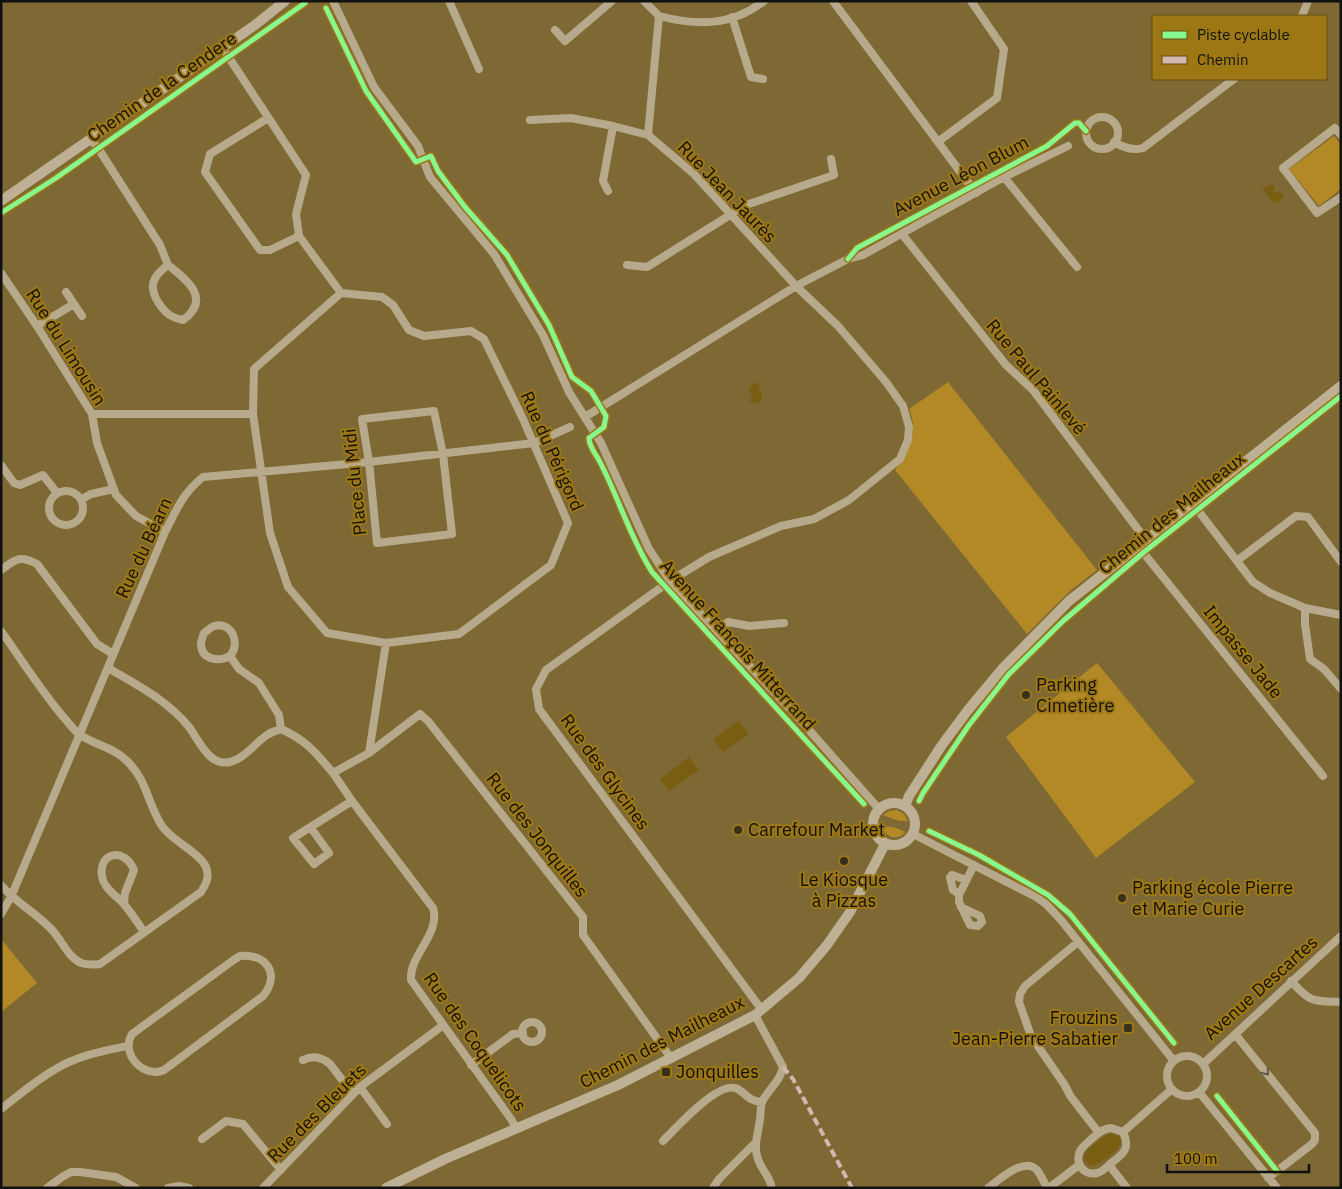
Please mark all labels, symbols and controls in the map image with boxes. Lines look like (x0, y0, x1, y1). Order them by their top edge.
legend (1152, 15, 1327, 80)
text: Piste cyclable (1197, 25, 1290, 44)
street label: Chemin de la Cendere (82, 26, 241, 147)
text: Chemin (1197, 50, 1248, 69)
street label: Avenue Léon Blum (889, 130, 1032, 221)
street label: Rue Jean Jaurès (673, 136, 782, 248)
street label: Rue du Limousin (21, 284, 112, 410)
street label: Rue Paul Painlevé (981, 314, 1092, 439)
street label: Rue du Périgord (516, 387, 589, 514)
street label: Place du Midi (337, 427, 372, 537)
street label: Chemin des Mailheaux (1094, 446, 1250, 579)
street label: Rue du Béarn (110, 494, 177, 602)
street label: Avenue François Mitterrand (656, 555, 821, 735)
street label: Impasse Jade (1199, 600, 1288, 703)
place label: Parking Cimetière (1036, 673, 1114, 717)
marker: Parking Cimetière (1020, 689, 1032, 701)
street label: Rue des Glycines (556, 709, 655, 834)
street label: Rue des Jonquilles (481, 768, 593, 902)
place label: Carrefour Market (748, 818, 885, 841)
marker: Carrefour Market (732, 824, 744, 836)
marker: Le Kiosque à Pizzas (838, 855, 850, 867)
place label: Le Kiosque à Pizzas (800, 868, 888, 912)
place label: Parking école Pierre et Marie Curie (1132, 876, 1293, 920)
marker: Parking école Pierre et Marie Curie (1116, 892, 1128, 904)
street label: Avenue Descartes (1199, 930, 1322, 1045)
street label: Rue des Coquelicots (419, 968, 532, 1116)
street label: Chemin des Mailheaux (575, 990, 748, 1093)
place label: Frouzins Jean-Pierre Sabatier (952, 1006, 1118, 1050)
marker: Frouzins Jean-Pierre Sabatier (1122, 1022, 1134, 1034)
street label: Rue des Bleuets (262, 1058, 371, 1167)
place label: Jonquilles (676, 1060, 759, 1083)
marker: Jonquilles (660, 1066, 672, 1078)
one-way arrow (1260, 1066, 1269, 1075)
scale bar (1167, 1142, 1310, 1174)
text: 100 m (1174, 1149, 1218, 1168)

